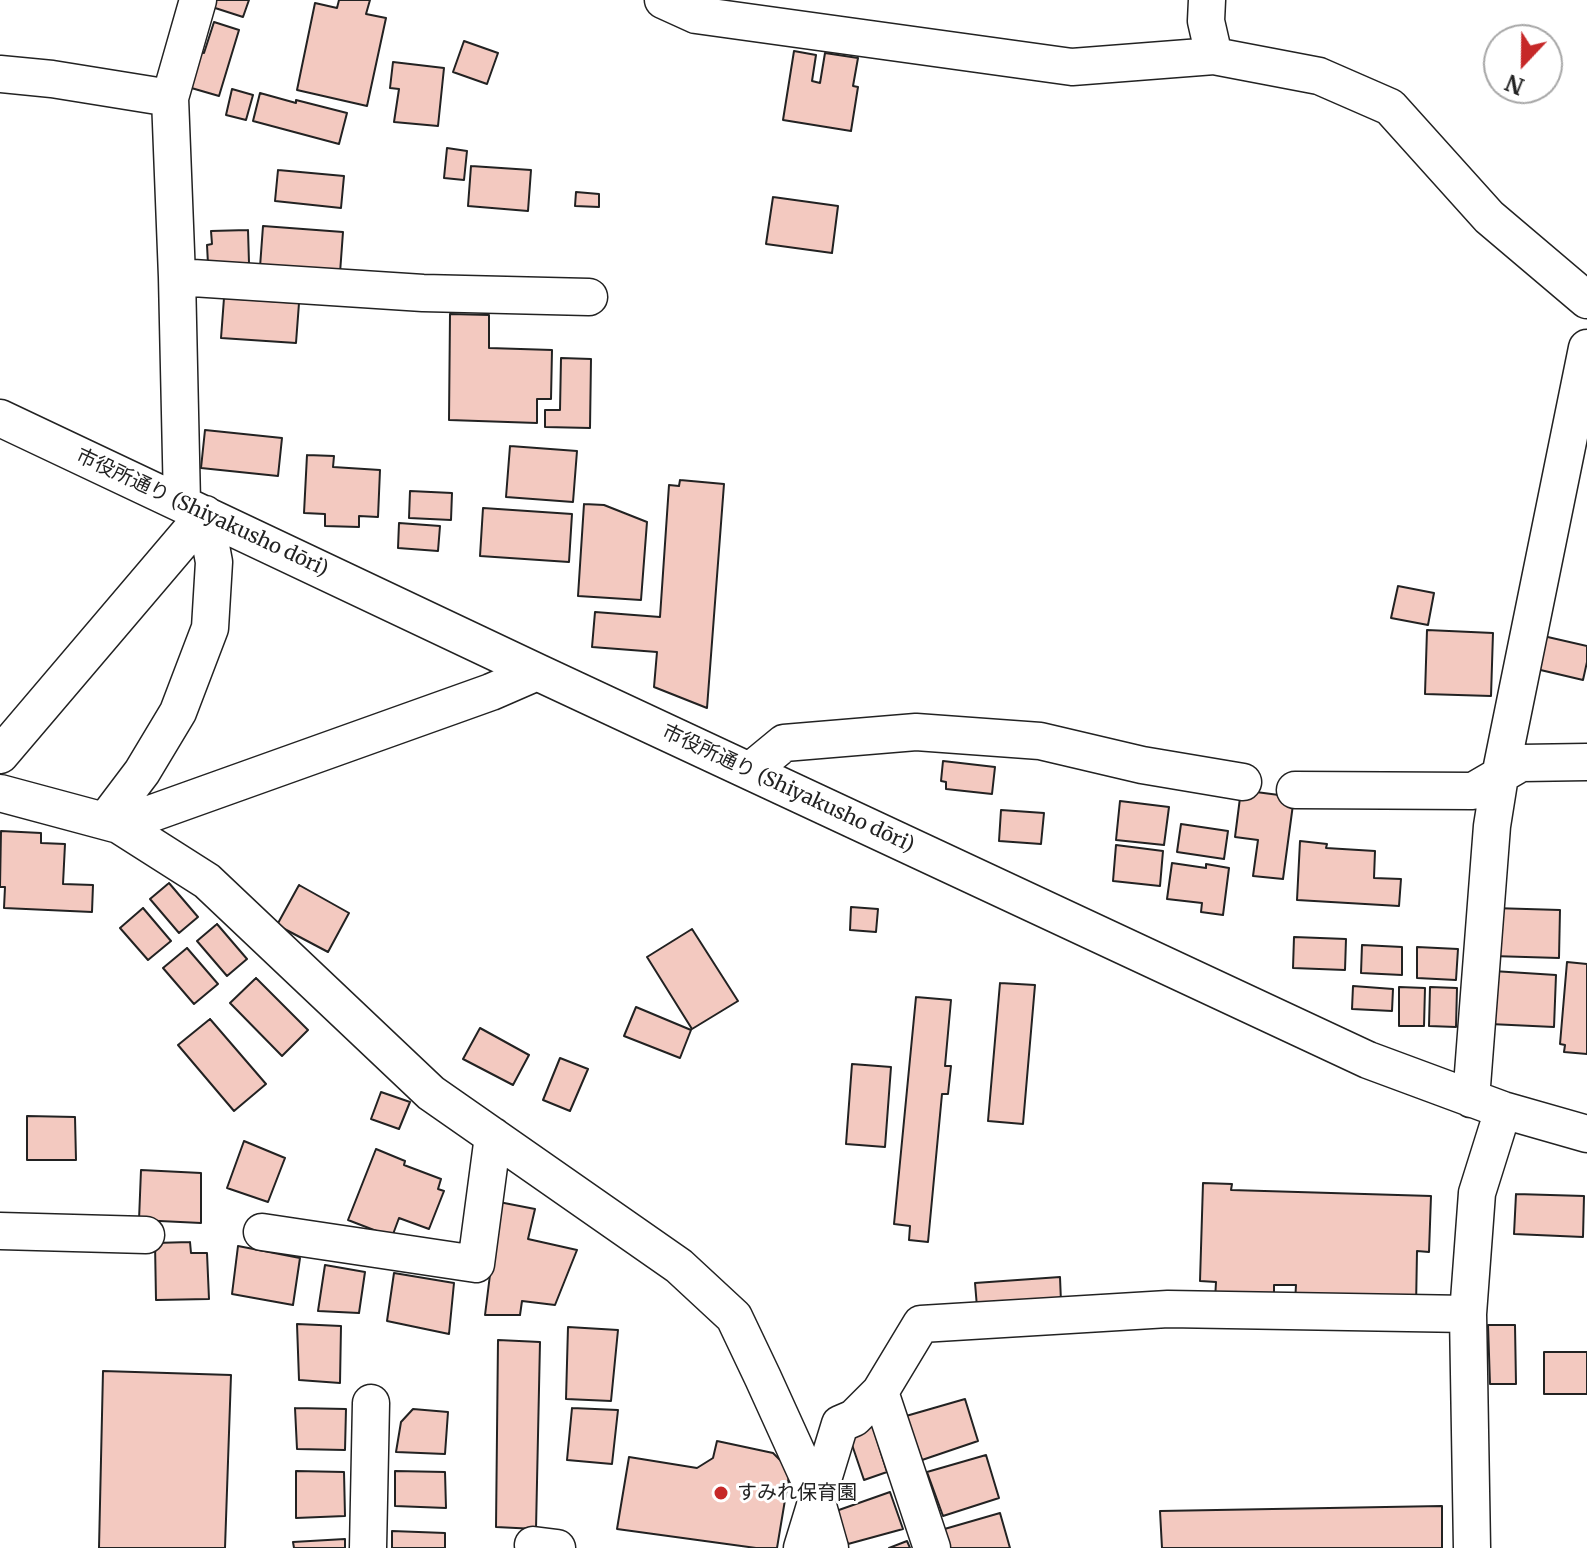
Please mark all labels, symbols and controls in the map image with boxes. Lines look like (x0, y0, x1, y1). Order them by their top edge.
north arrow (1483, 24, 1563, 104)
text: N (1501, 68, 1528, 101)
street label: 市役所通り (Shiyakusho dōri) (72, 444, 332, 582)
street label: 市役所通り (Shiyakusho dōri) (658, 720, 918, 858)
place label: すみれ保育園 (737, 1481, 857, 1505)
marker: すみれ保育園 (712, 1484, 730, 1502)

